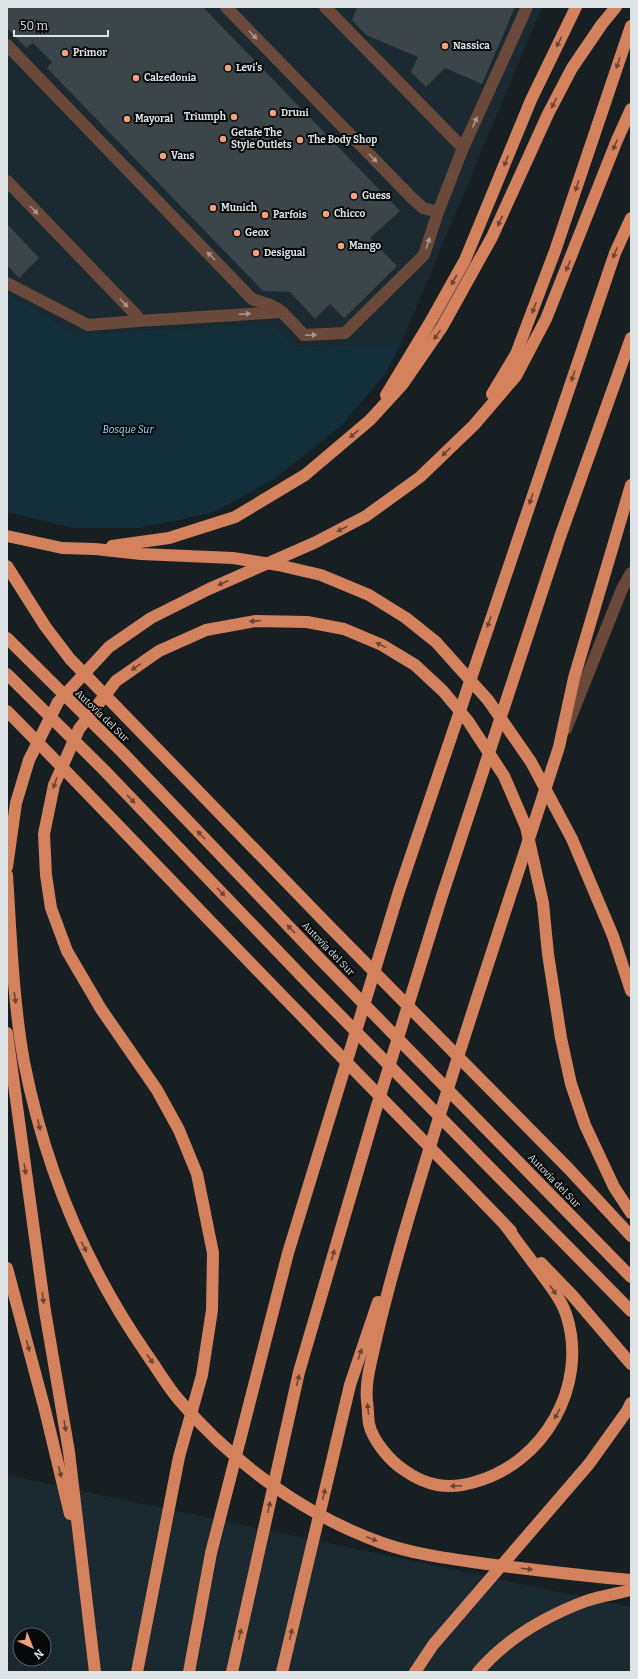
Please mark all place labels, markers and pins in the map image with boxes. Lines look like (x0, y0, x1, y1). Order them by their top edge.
place label: Nassica (453, 40, 490, 52)
marker: Nassica (440, 41, 450, 51)
place label: Primor (73, 47, 107, 59)
marker: Primor (60, 48, 70, 58)
place label: Levi's (236, 62, 262, 74)
marker: Levi's (223, 63, 233, 73)
place label: Calzedonia (144, 72, 197, 84)
marker: Calzedonia (131, 73, 141, 83)
place label: Druni (281, 107, 309, 119)
marker: Druni (268, 108, 278, 118)
place label: Triumph (184, 111, 227, 123)
marker: Triumph (229, 112, 239, 122)
place label: Mayoral (135, 113, 173, 125)
marker: Mayoral (122, 114, 132, 124)
place label: Getafe The Style Outlets (231, 127, 292, 151)
marker: Getafe The Style Outlets (218, 134, 228, 144)
place label: The Body Shop (308, 134, 377, 146)
marker: The Body Shop (295, 135, 305, 145)
place label: Vans (171, 150, 194, 162)
marker: Vans (158, 151, 168, 161)
place label: Guess (362, 190, 391, 202)
marker: Guess (349, 191, 359, 201)
place label: Munich (221, 202, 258, 214)
marker: Munich (208, 203, 218, 213)
place label: Chicco (334, 208, 366, 220)
place label: Parfois (273, 209, 307, 221)
marker: Chicco (321, 209, 331, 219)
marker: Parfois (260, 210, 270, 220)
place label: Geox (245, 227, 269, 239)
marker: Geox (232, 228, 242, 238)
place label: Mango (349, 240, 381, 252)
marker: Mango (336, 241, 346, 251)
place label: Desigual (264, 247, 305, 259)
marker: Desigual (251, 248, 261, 258)

